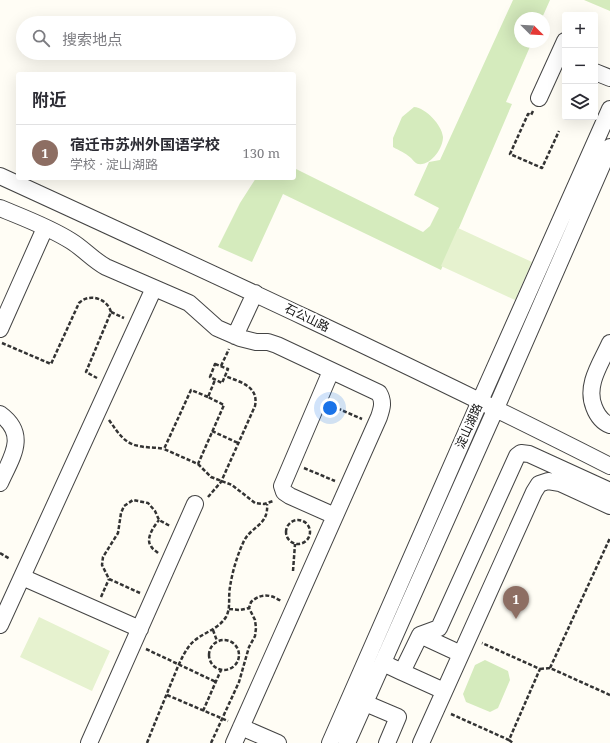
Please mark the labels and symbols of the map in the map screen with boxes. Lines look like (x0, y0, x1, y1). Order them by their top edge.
north arrow (514, 12, 550, 48)
street label: 石公山路 (282, 299, 333, 336)
your location (320, 398, 340, 418)
street label: 淀山湖路 (451, 400, 486, 451)
pin: 1 (503, 586, 529, 619)

